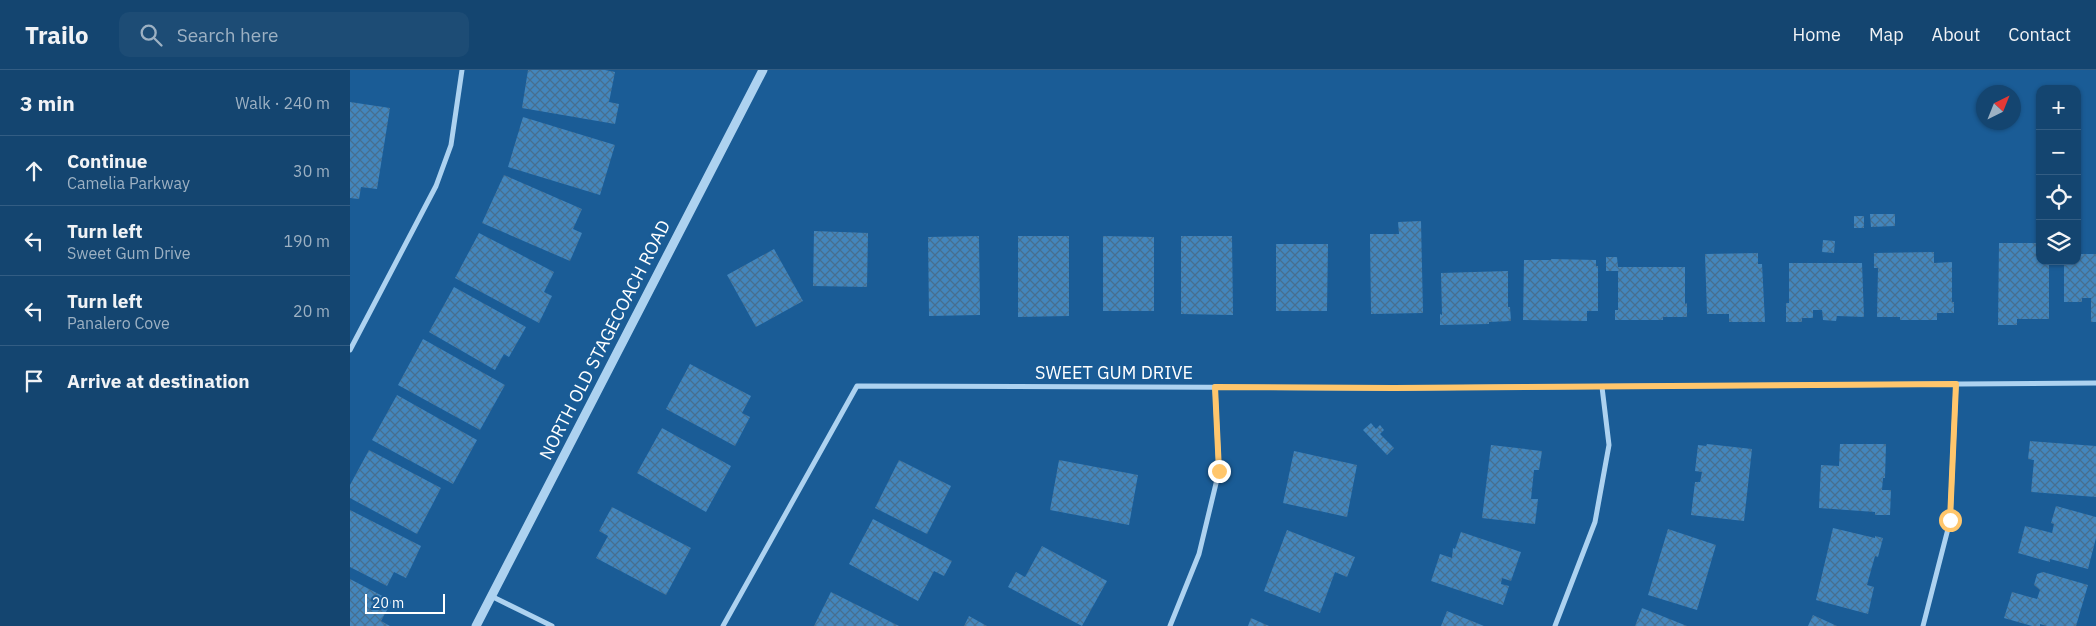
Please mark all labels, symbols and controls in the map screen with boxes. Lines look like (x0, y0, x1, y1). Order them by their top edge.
search box (119, 12, 469, 57)
text: Trailo (25, 19, 89, 51)
icon: search (137, 21, 165, 49)
text: Search here (177, 23, 278, 47)
text: Home (1793, 23, 1841, 46)
text: Map (1869, 23, 1904, 46)
text: About (1932, 23, 1980, 46)
text: Contact (2008, 23, 2071, 46)
north arrow (1976, 85, 2021, 130)
map controls (2036, 85, 2081, 265)
button: + (2036, 85, 2081, 130)
text: 3 min (20, 89, 75, 117)
text: Walk · 240 m (235, 93, 330, 113)
button: − (2036, 130, 2081, 175)
text: Continue (67, 149, 147, 173)
icon: ahead (20, 157, 48, 185)
text: 30 m (293, 161, 330, 181)
text: Camelia Parkway (67, 173, 190, 193)
button: locate (2036, 175, 2081, 220)
street label: NORTH OLD STAGECOACH ROAD (534, 216, 675, 463)
text: Turn left (67, 219, 143, 243)
button: layers (2036, 220, 2081, 265)
icon: left (20, 227, 48, 255)
text: 190 m (283, 231, 330, 251)
text: Sweet Gum Drive (67, 243, 191, 263)
text: Turn left (67, 289, 143, 313)
icon: left (20, 297, 48, 325)
text: 20 m (293, 301, 330, 321)
text: Panalero Cove (67, 313, 170, 333)
street label: SWEET GUM DRIVE (1035, 361, 1193, 384)
icon: arrive (20, 367, 48, 395)
text: Arrive at destination (67, 369, 250, 393)
route end (1208, 460, 1231, 483)
route start (1939, 509, 1962, 532)
scale bar (365, 591, 445, 614)
text: 20 m (372, 594, 404, 612)

